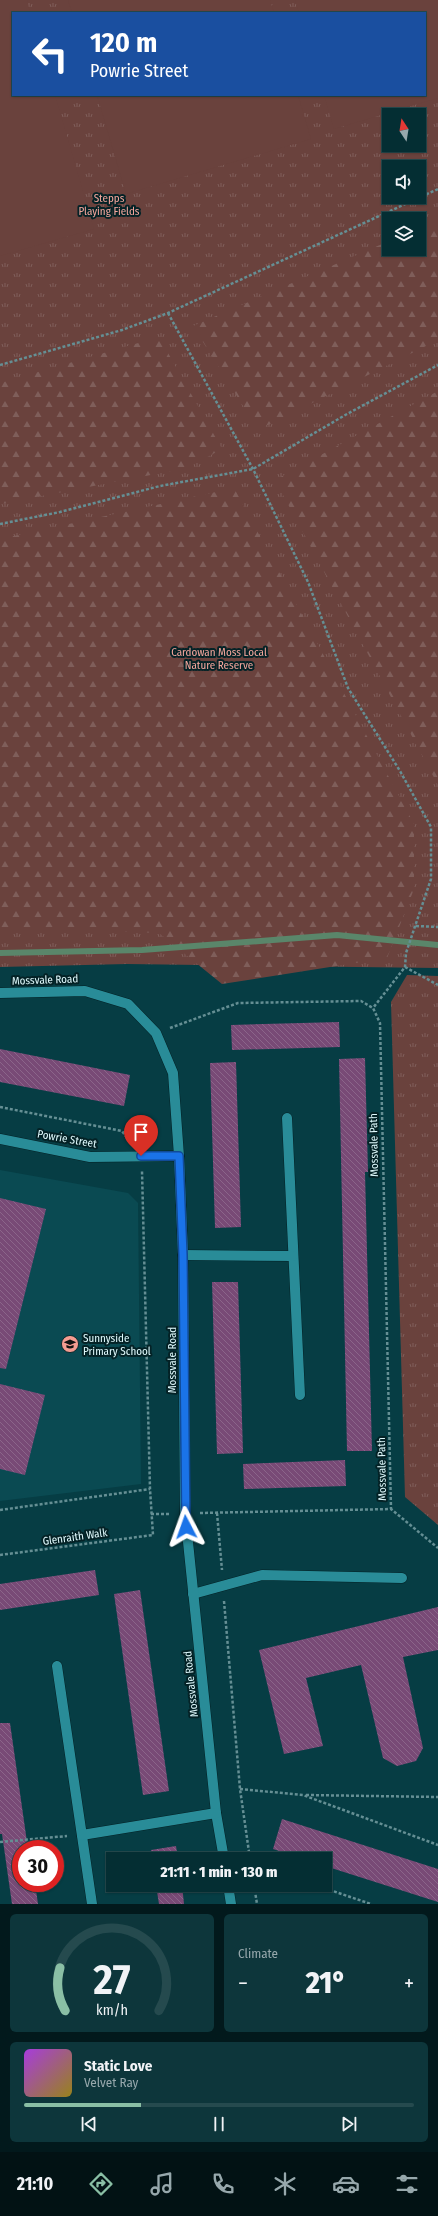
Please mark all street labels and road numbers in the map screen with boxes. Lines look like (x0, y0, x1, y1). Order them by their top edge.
street label: Mossvale Road (12, 972, 78, 988)
street label: Mossvale Path (367, 1113, 381, 1177)
street label: Powrie Street (36, 1127, 98, 1151)
street label: Mossvale Road (166, 1327, 179, 1393)
street label: Mossvale Path (375, 1437, 389, 1501)
street label: Glenraith Walk (42, 1526, 109, 1548)
street label: Mossvale Road (181, 1650, 201, 1718)

